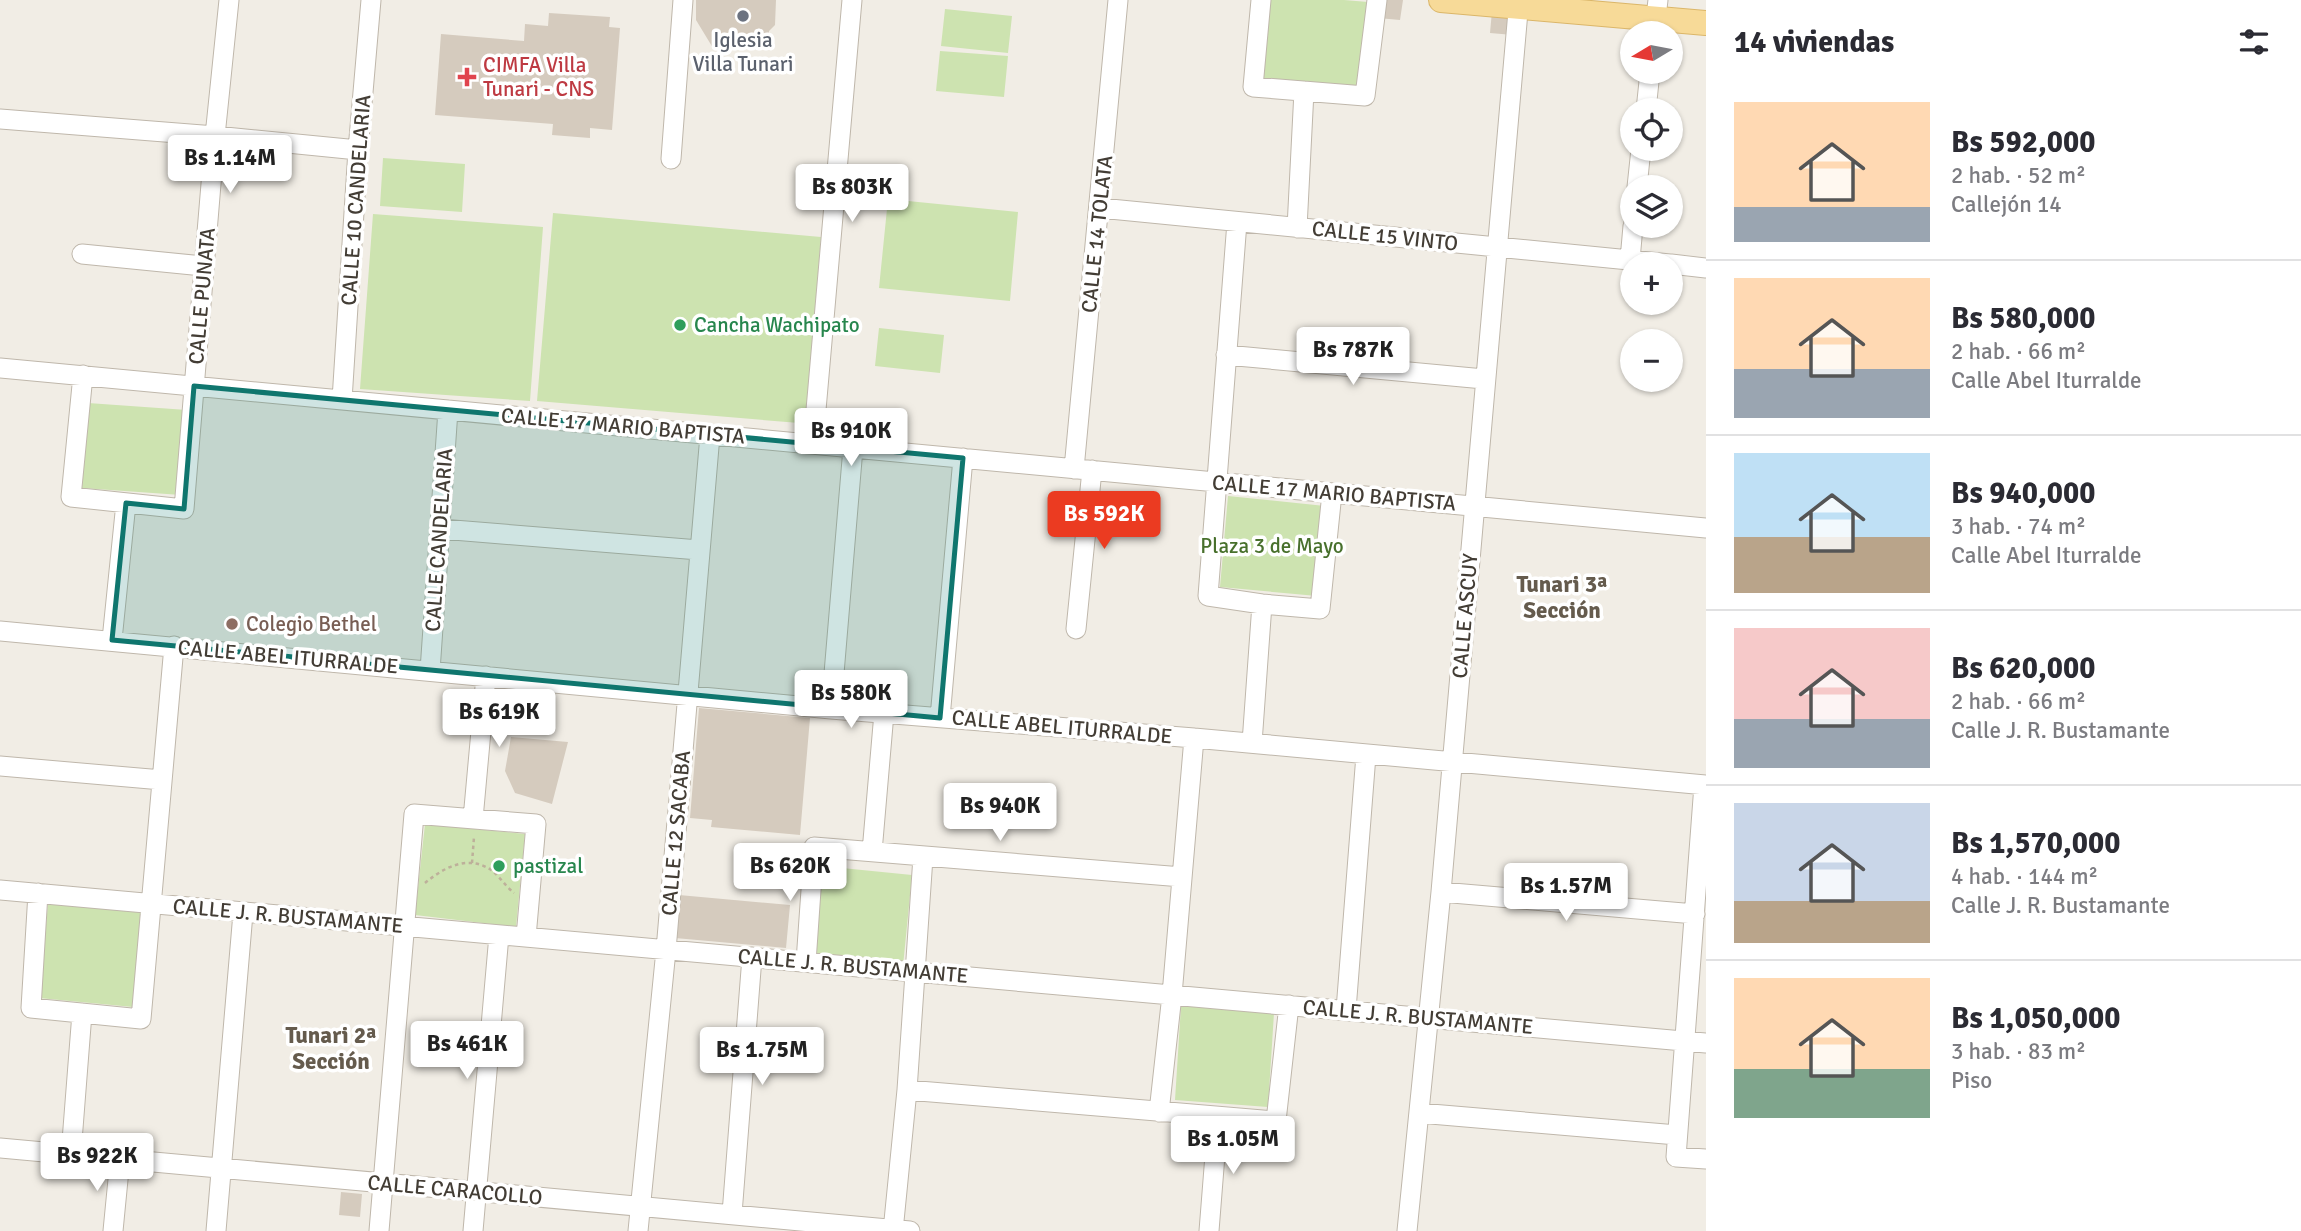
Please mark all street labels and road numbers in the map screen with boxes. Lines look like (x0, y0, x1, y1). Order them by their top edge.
street label: CALLE 10 CANDELARIA (336, 94, 376, 306)
street label: CALLE 14 TOLATA (1076, 154, 1118, 314)
street label: CALLE 15 VINTO (1311, 215, 1459, 257)
street label: CALLE PUNATA (183, 226, 221, 365)
street label: CALLE 17 MARIO BAPTISTA (500, 402, 746, 450)
street label: CALLE CANDELARIA (420, 447, 458, 633)
street label: CALLE 17 MARIO BAPTISTA (1211, 469, 1457, 517)
street label: CALLE ASCUY (1447, 552, 1483, 680)
street label: CALLE ABEL ITURRALDE (177, 634, 399, 680)
street label: CALLE ABEL ITURRALDE (951, 704, 1173, 750)
street label: CALLE 12 SACABA (656, 749, 696, 917)
street label: CALLE J. R. BUSTAMANTE (172, 893, 404, 939)
street label: CALLE J. R. BUSTAMANTE (737, 943, 969, 989)
street label: CALLE J. R. BUSTAMANTE (1302, 994, 1534, 1040)
street label: CALLE CARACOLLO (366, 1169, 544, 1211)

